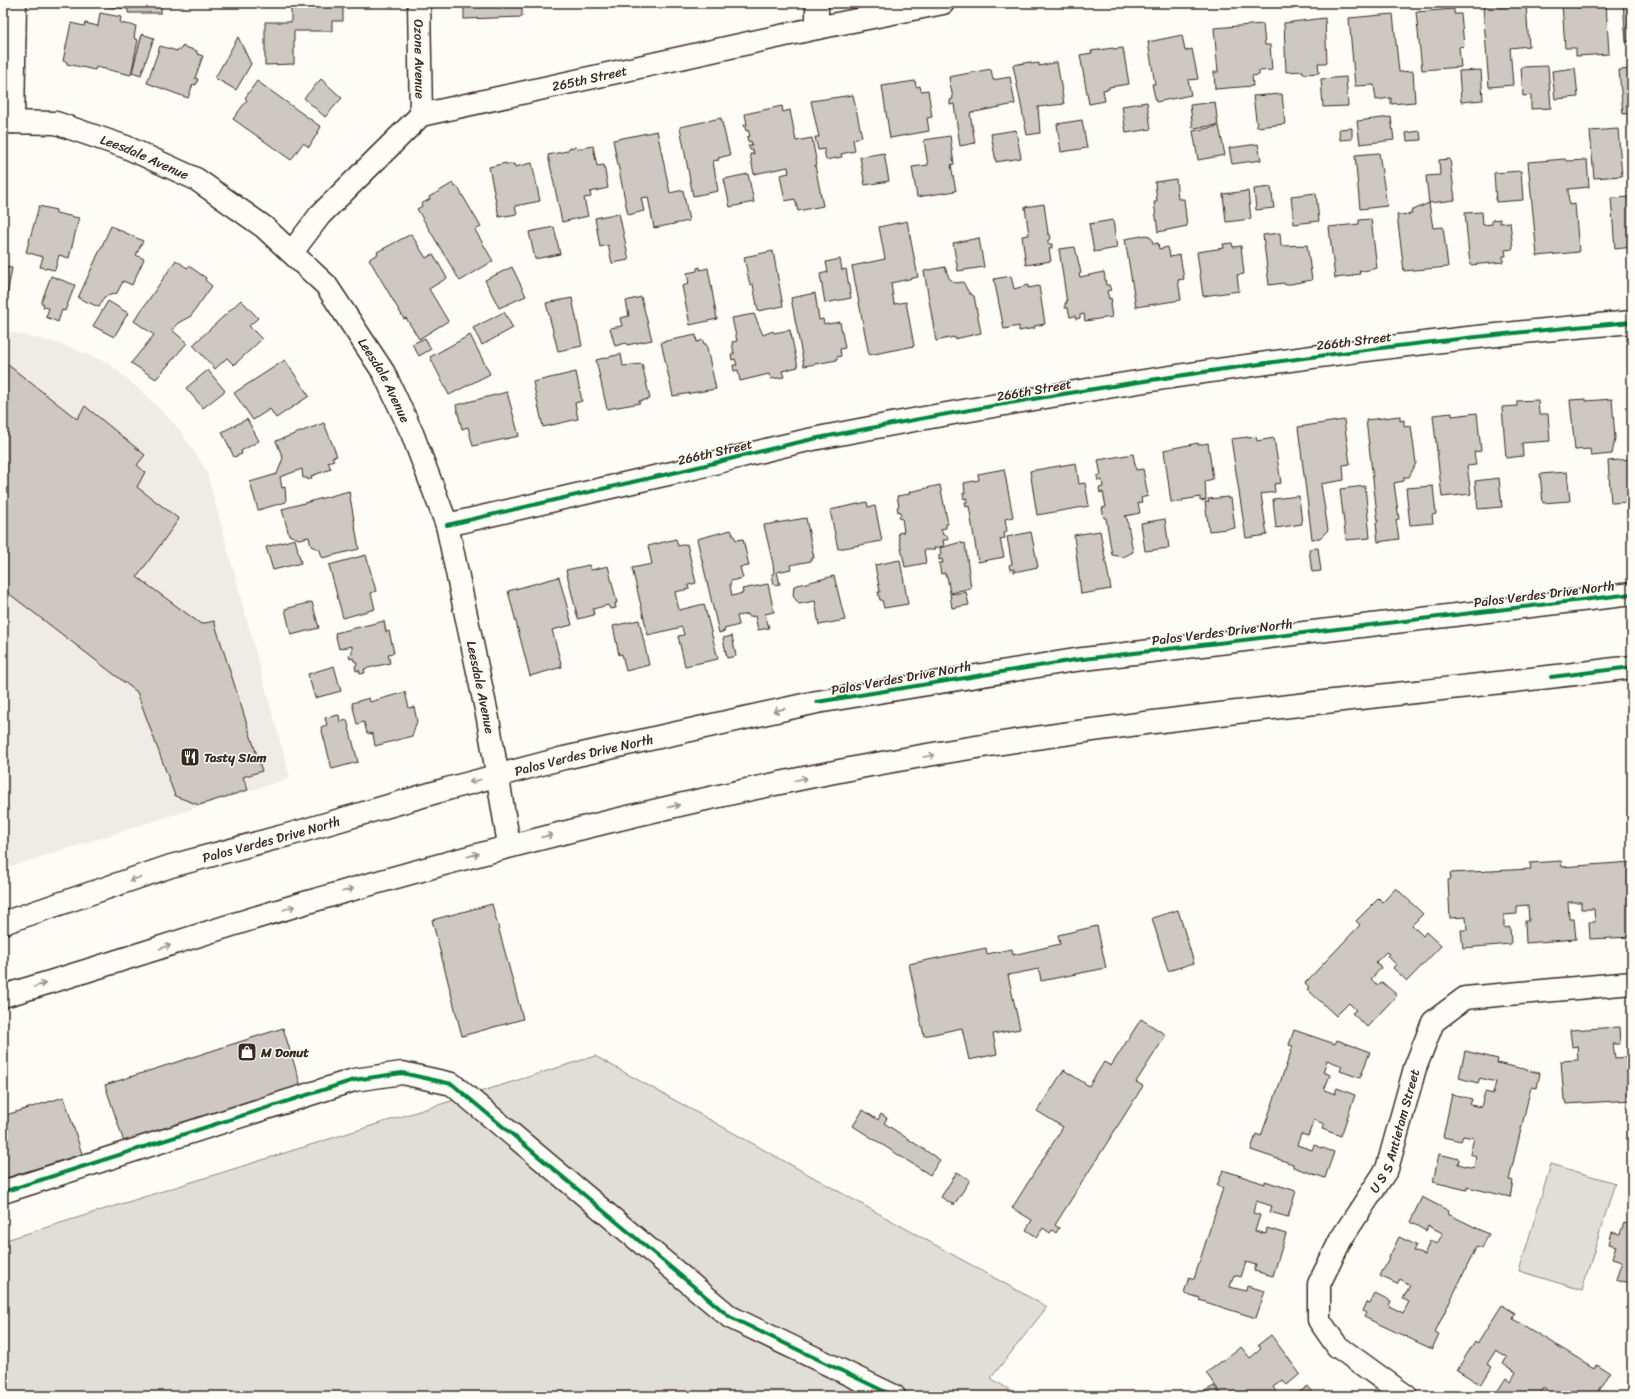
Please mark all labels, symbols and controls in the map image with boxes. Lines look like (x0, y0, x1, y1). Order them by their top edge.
street label: Ozone Avenue (408, 19, 432, 99)
street label: 265th Street (550, 58, 630, 97)
street label: Leesdale Avenue (97, 128, 193, 186)
street label: 266th Street (1315, 325, 1393, 357)
street label: Leesdale Avenue (352, 333, 417, 427)
street label: 266th Street (995, 372, 1074, 408)
street label: 266th Street (675, 432, 755, 472)
street label: Palos Verdes Drive North (1472, 574, 1616, 614)
street label: Palos Verdes Drive North (1150, 612, 1294, 652)
street label: Leesdale Avenue (460, 639, 502, 736)
street label: Palos Verdes Drive North (829, 654, 973, 702)
one-way arrow (773, 707, 786, 715)
street label: Palos Verdes Drive North (512, 727, 656, 782)
restaurant icon: Tasty Siam (179, 746, 201, 768)
place label: Tasty Siam (204, 746, 267, 769)
one-way arrow (922, 751, 935, 759)
one-way arrow (794, 775, 807, 783)
one-way arrow (469, 778, 482, 786)
one-way arrow (667, 802, 680, 810)
street label: Palos Verdes Drive North (200, 809, 343, 869)
one-way arrow (540, 832, 553, 839)
one-way arrow (466, 851, 479, 858)
one-way arrow (129, 875, 141, 883)
one-way arrow (341, 886, 354, 894)
one-way arrow (282, 904, 295, 911)
one-way arrow (158, 943, 171, 950)
one-way arrow (34, 981, 47, 988)
shop icon: M Donut (236, 1041, 258, 1063)
place label: M Donut (260, 1041, 309, 1064)
street label: U S S Antietam Street (1363, 1066, 1426, 1198)

